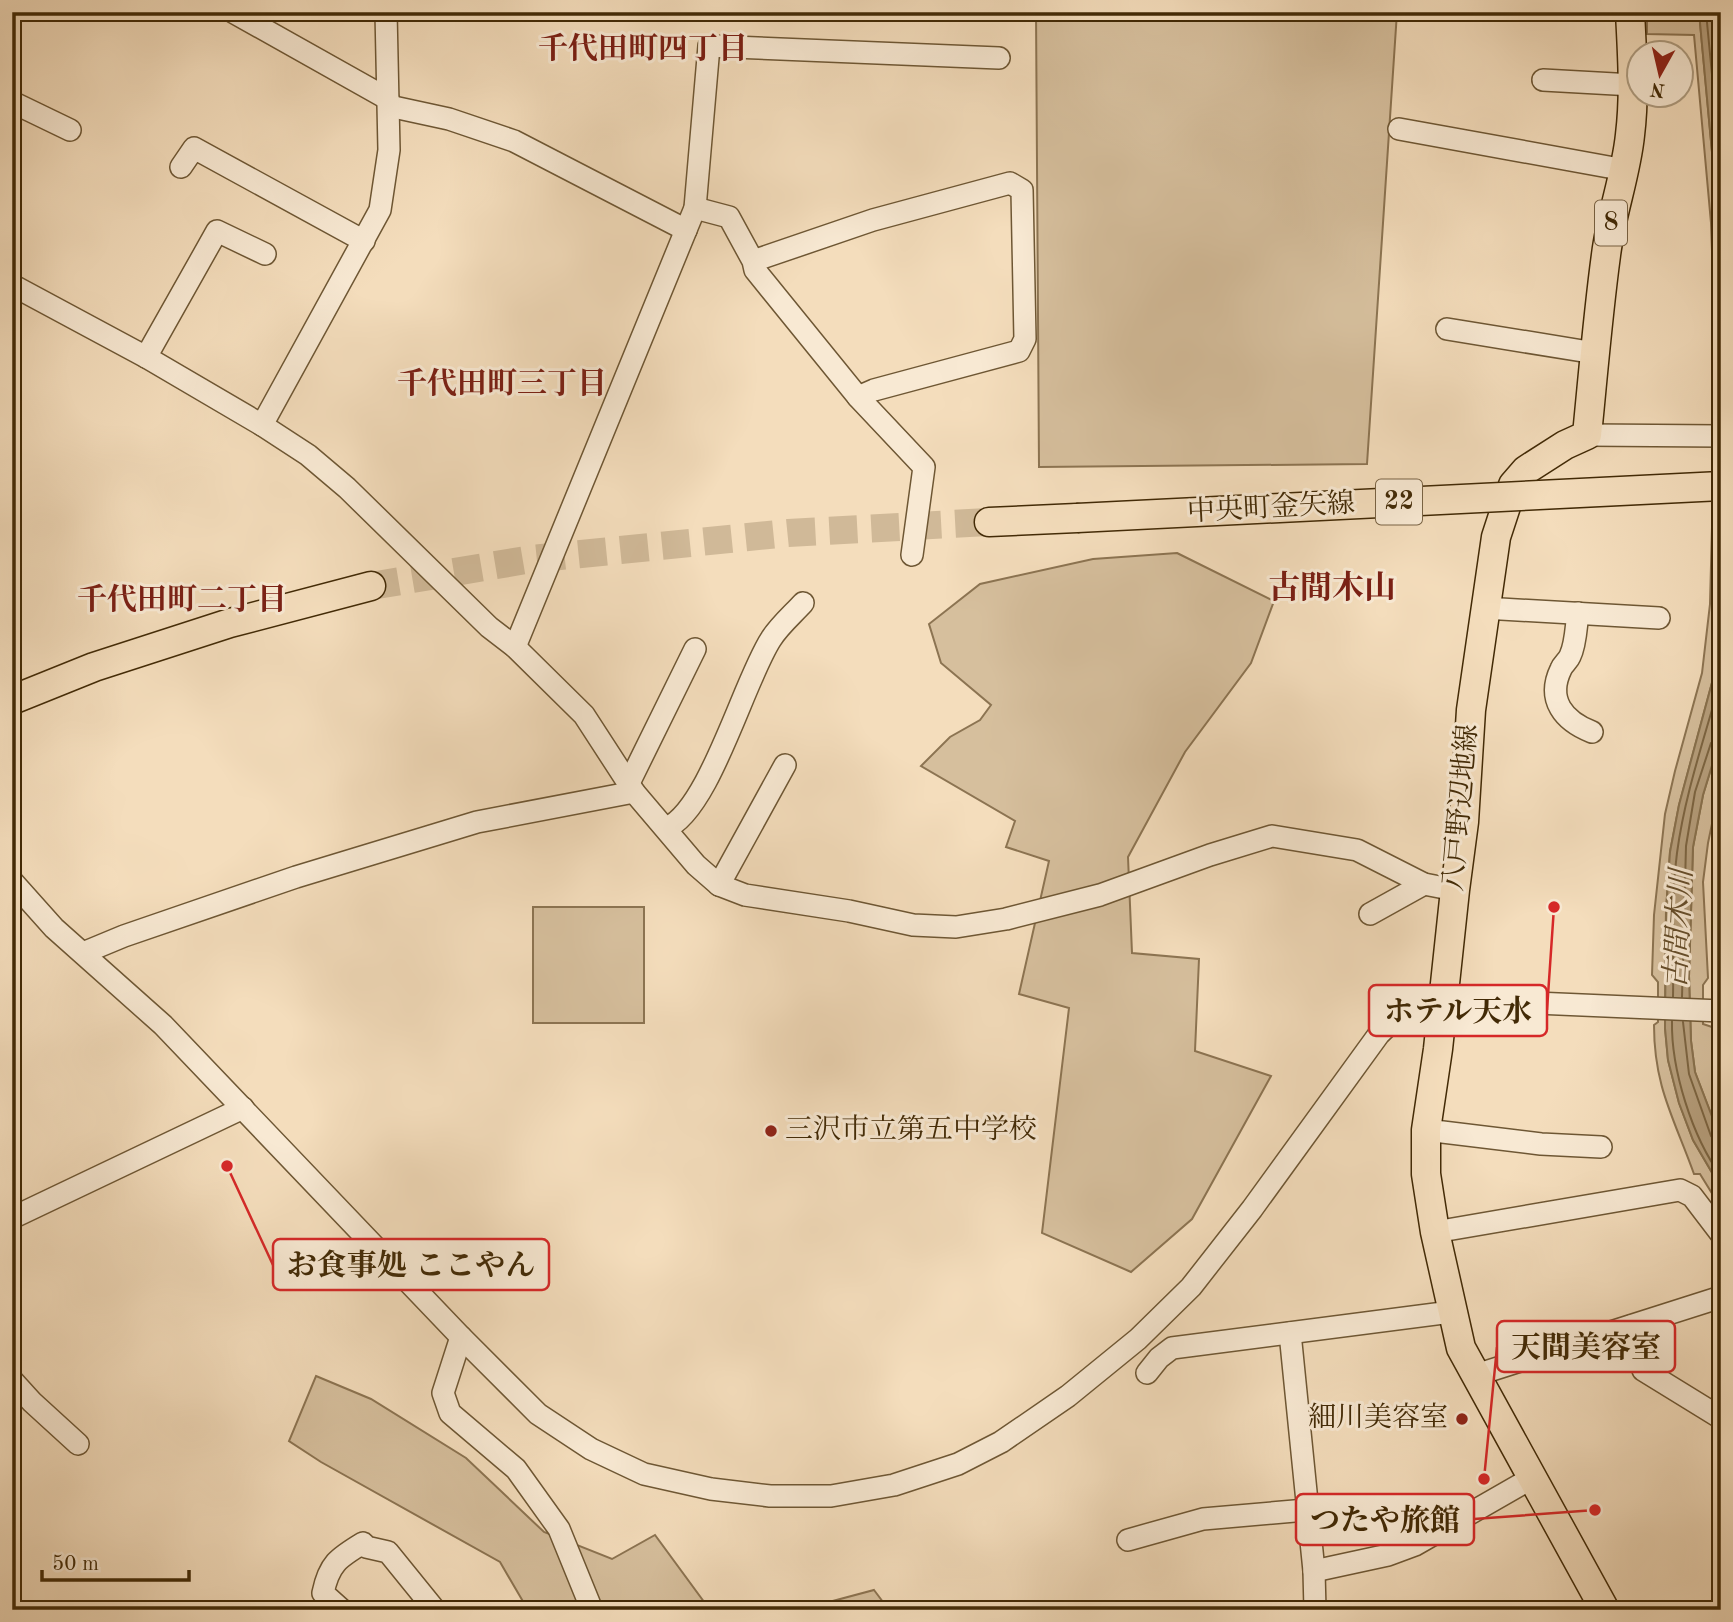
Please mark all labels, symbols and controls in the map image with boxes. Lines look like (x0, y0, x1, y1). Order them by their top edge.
district label: 千代田町四丁目 (538, 32, 748, 65)
north arrow (1624, 38, 1694, 108)
text: N (1649, 78, 1666, 99)
road number: 8 (1595, 200, 1627, 246)
district label: 千代田町三丁目 (397, 367, 607, 400)
road number: 22 (1376, 480, 1422, 524)
street label: 中央町金矢線 (1186, 488, 1356, 527)
district label: 古間木山 (1268, 570, 1396, 606)
district label: 千代田町二丁目 (77, 583, 287, 616)
street label: 八戸野辺地線 (1438, 723, 1483, 893)
water label: 古間木川 (1659, 865, 1698, 990)
callout: ホテル天水 (1369, 985, 1547, 1036)
text: ホテル天水 (1384, 995, 1532, 1028)
place label: 三沢市立第五中学校 (785, 1114, 1037, 1145)
marker: 三沢市立第五中学校 (763, 1123, 779, 1139)
callout: お食事処 ここやん (273, 1239, 549, 1290)
text: お食事処 ここやん (287, 1249, 535, 1282)
callout: 天間美容室 (1497, 1321, 1675, 1372)
text: 天間美容室 (1511, 1331, 1661, 1364)
place label: 細川美容室 (1308, 1402, 1448, 1433)
marker: 細川美容室 (1454, 1411, 1470, 1427)
callout: つたや旅館 (1296, 1494, 1474, 1545)
text: つたや旅館 (1310, 1504, 1460, 1537)
scale bar (42, 1538, 189, 1582)
text: 50 m (52, 1554, 99, 1575)

